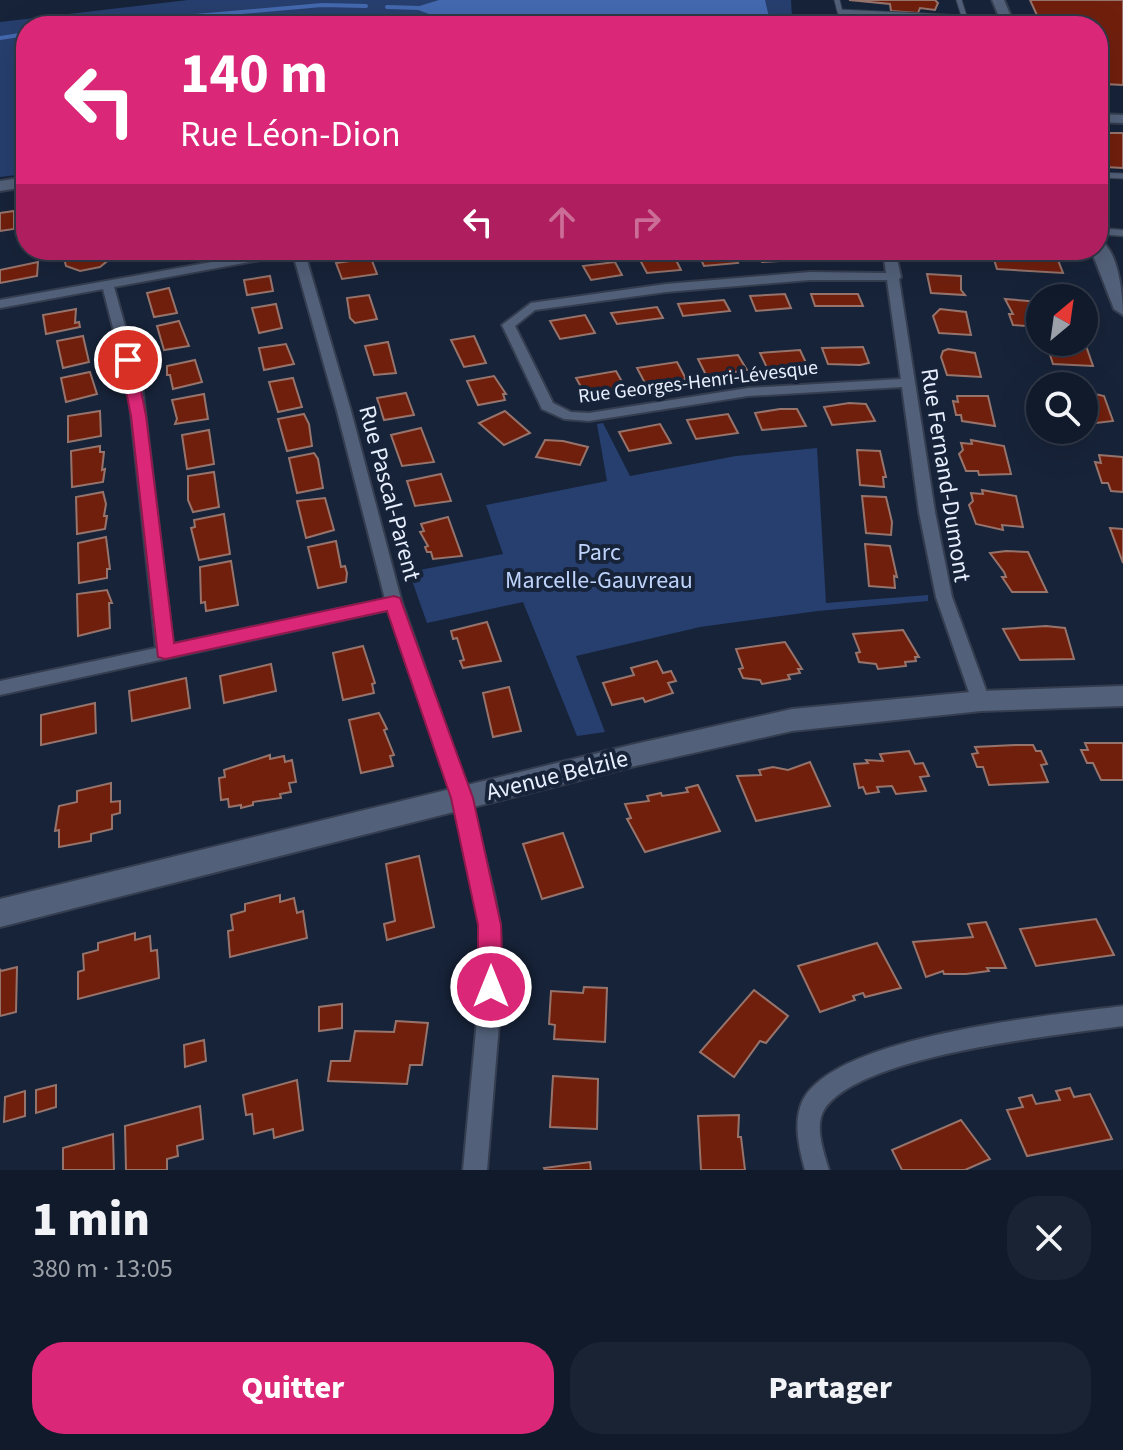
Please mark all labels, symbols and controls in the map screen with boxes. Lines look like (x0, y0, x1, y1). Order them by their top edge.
text: 140 m (180, 35, 328, 114)
icon: left (48, 48, 152, 152)
text: Rue Léon-Dion (180, 109, 401, 160)
icon: left (456, 200, 500, 244)
icon: ahead (540, 200, 584, 244)
icon: right (624, 200, 668, 244)
north arrow (1026, 284, 1098, 356)
map controls (1026, 284, 1098, 444)
pin (94, 326, 162, 394)
icon: arrive (106, 338, 150, 382)
street label: Rue Georges-Henri-Lévesque (577, 353, 820, 411)
street label: Rue Fernand-Dumont (911, 366, 980, 585)
button: search (1026, 372, 1098, 444)
street label: Rue Pascal-Parent (349, 401, 430, 585)
park label: Parc Marcelle-Gauvreau (505, 535, 693, 598)
street label: Avenue Belzile (483, 741, 632, 810)
position arrow (449, 945, 533, 1029)
text: 1 min (32, 1186, 150, 1254)
button: close (1007, 1196, 1091, 1280)
text: 380 m · 13:05 (32, 1250, 173, 1287)
button: Quitter (32, 1342, 554, 1434)
button: Partager (570, 1342, 1091, 1434)

